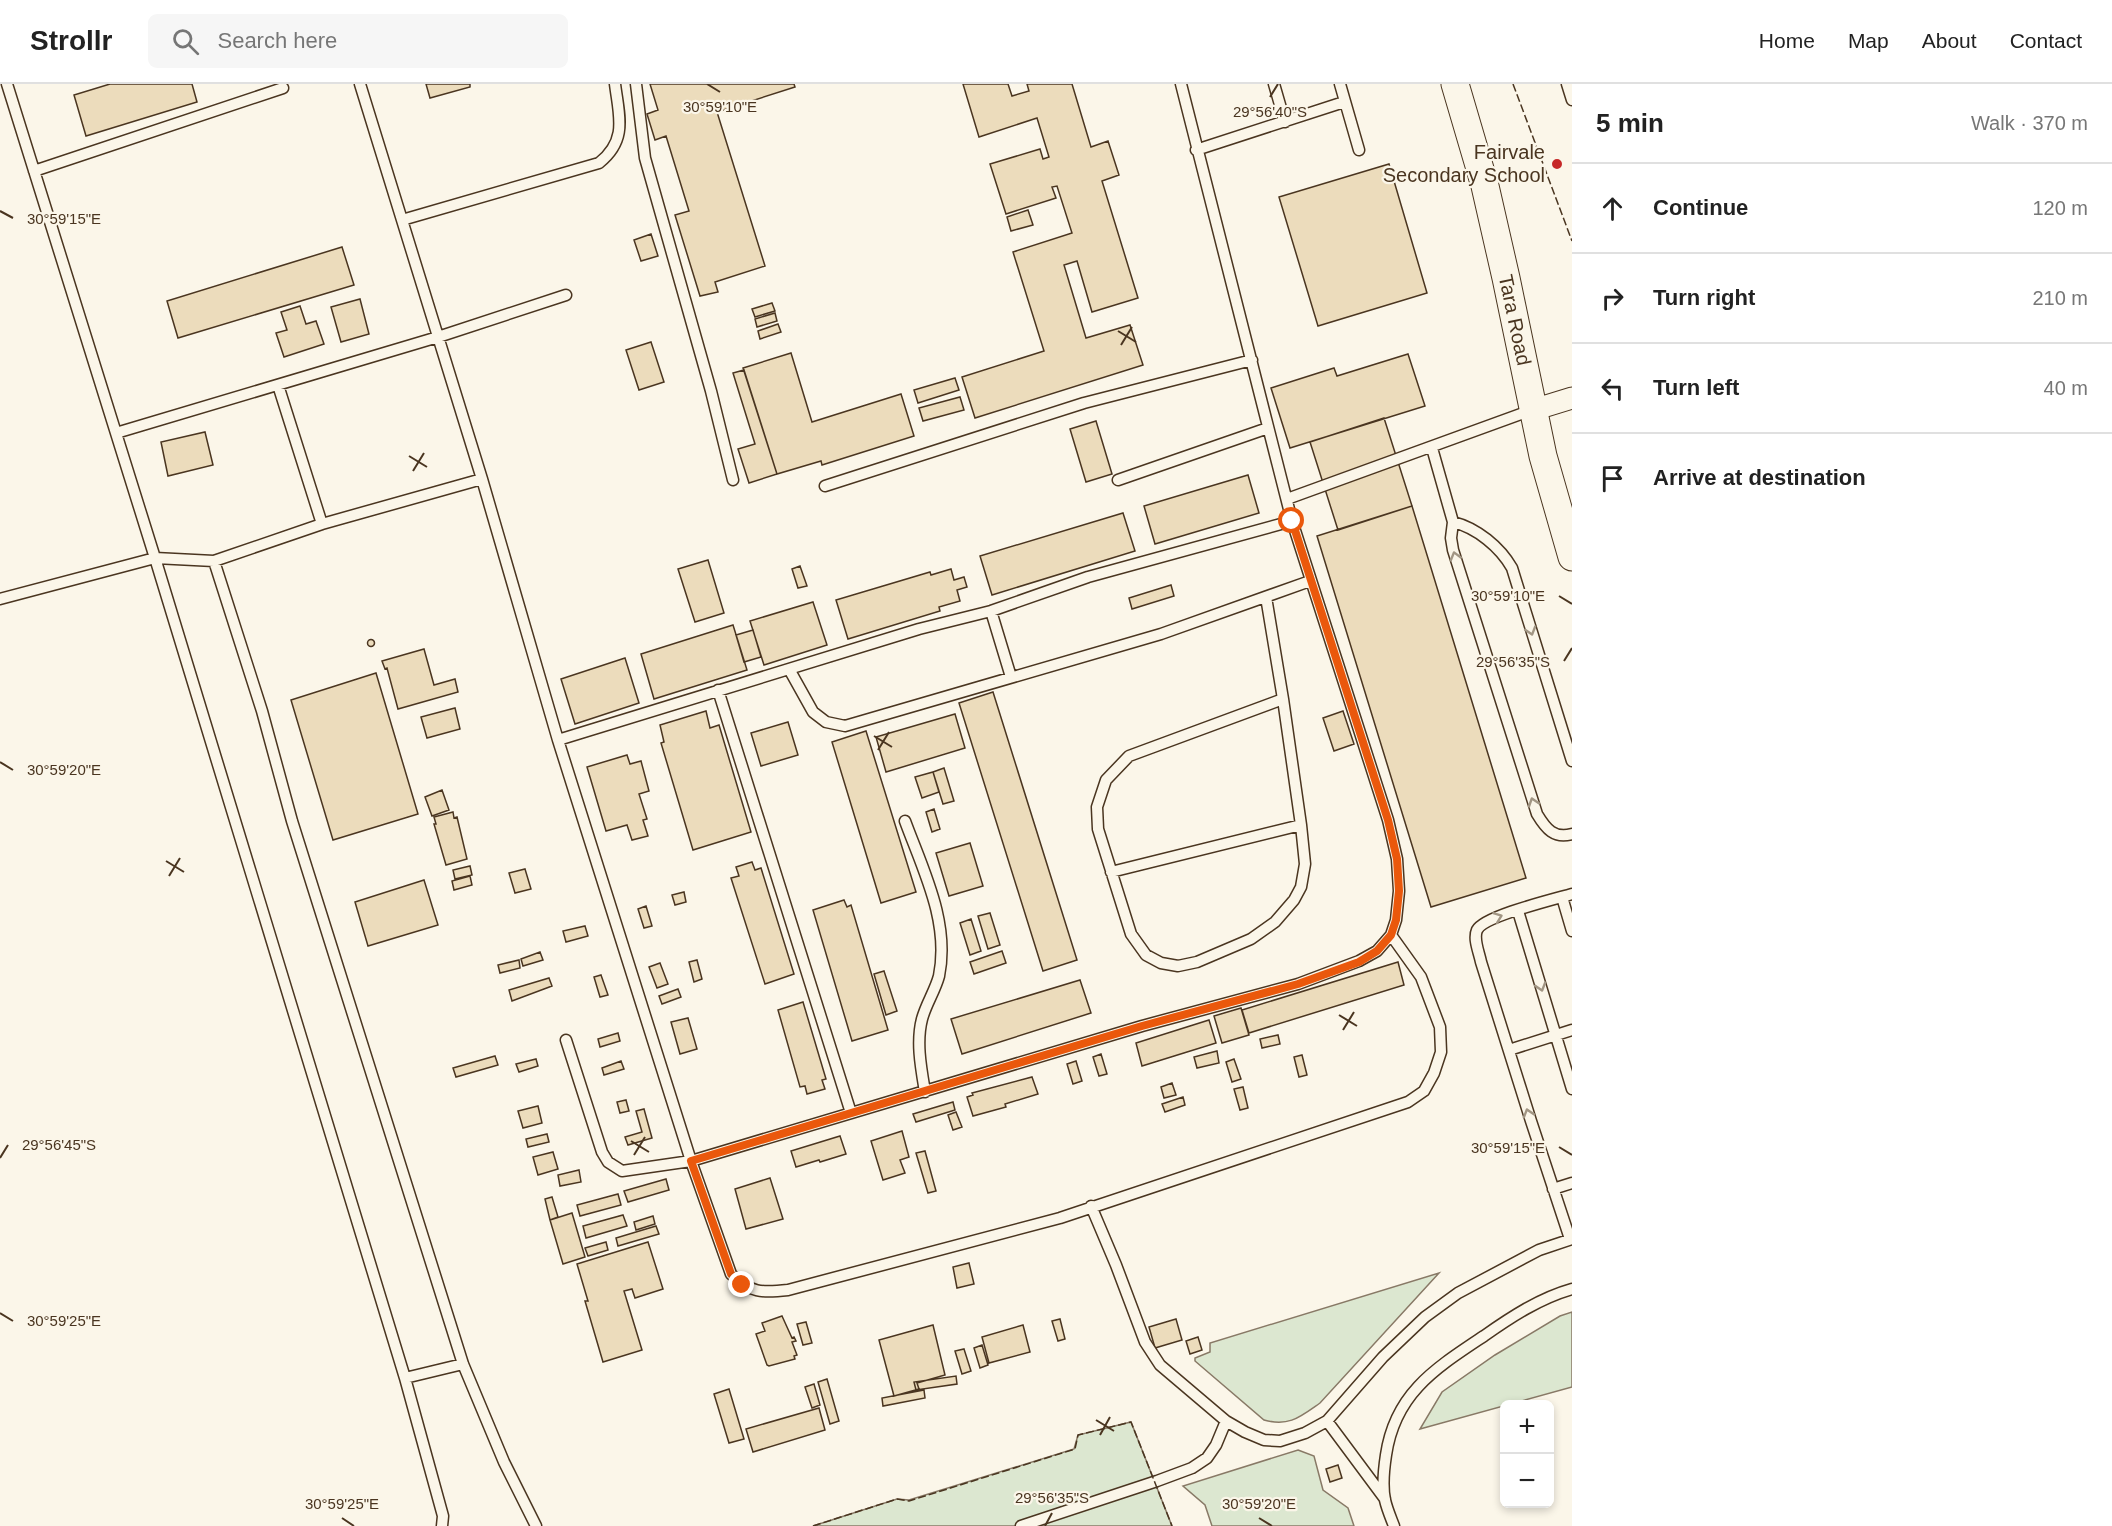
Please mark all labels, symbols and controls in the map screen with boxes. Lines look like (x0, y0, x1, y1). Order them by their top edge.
search box (148, 14, 568, 68)
text: Strollr (30, 25, 112, 56)
icon: search (169, 25, 202, 58)
text: Search here (217, 28, 337, 53)
text: Home (1759, 29, 1815, 52)
text: Map (1848, 29, 1889, 52)
text: About (1922, 29, 1977, 52)
text: Contact (2010, 29, 2082, 52)
text: 30°59'10"E (683, 98, 757, 115)
text: 29°56'40"S (1233, 103, 1307, 120)
text: 5 min (1596, 108, 1664, 138)
text: Walk · 370 m (1971, 112, 2088, 134)
place label: Fairvale Secondary School (1383, 141, 1545, 186)
marker: Fairvale Secondary School (1550, 157, 1564, 171)
icon: ahead (1596, 192, 1629, 225)
text: Continue (1653, 195, 1748, 220)
text: 120 m (2032, 197, 2088, 219)
text: 30°59'15"E (27, 210, 101, 227)
street label: Tara Road (1495, 273, 1535, 367)
icon: right (1596, 282, 1629, 315)
text: Turn right (1653, 285, 1755, 310)
text: 210 m (2032, 287, 2088, 309)
icon: left (1596, 372, 1629, 405)
text: Turn left (1653, 375, 1739, 400)
text: 40 m (2044, 377, 2088, 399)
icon: arrive (1596, 462, 1629, 495)
text: Arrive at destination (1653, 465, 1866, 490)
route start (1278, 507, 1304, 533)
one-way arrow (1450, 551, 1462, 562)
text: 30°59'10"E (1471, 587, 1545, 604)
one-way arrow (1524, 625, 1537, 636)
text: 29°56'35"S (1476, 653, 1550, 670)
text: 30°59'20"E (27, 761, 101, 778)
one-way arrow (1528, 797, 1541, 807)
one-way arrow (1492, 912, 1502, 925)
one-way arrow (1534, 981, 1546, 992)
one-way arrow (1523, 1108, 1536, 1119)
text: 29°56'45"S (22, 1136, 96, 1153)
text: 30°59'15"E (1471, 1139, 1545, 1156)
route end (728, 1271, 754, 1297)
text: 30°59'25"E (27, 1312, 101, 1329)
map controls (1500, 1400, 1554, 1508)
button: + (1500, 1400, 1554, 1454)
button: − (1500, 1454, 1554, 1508)
text: 29°56'35"S (1015, 1489, 1089, 1506)
text: 30°59'25"E (305, 1495, 379, 1512)
text: 30°59'20"E (1222, 1495, 1296, 1512)

